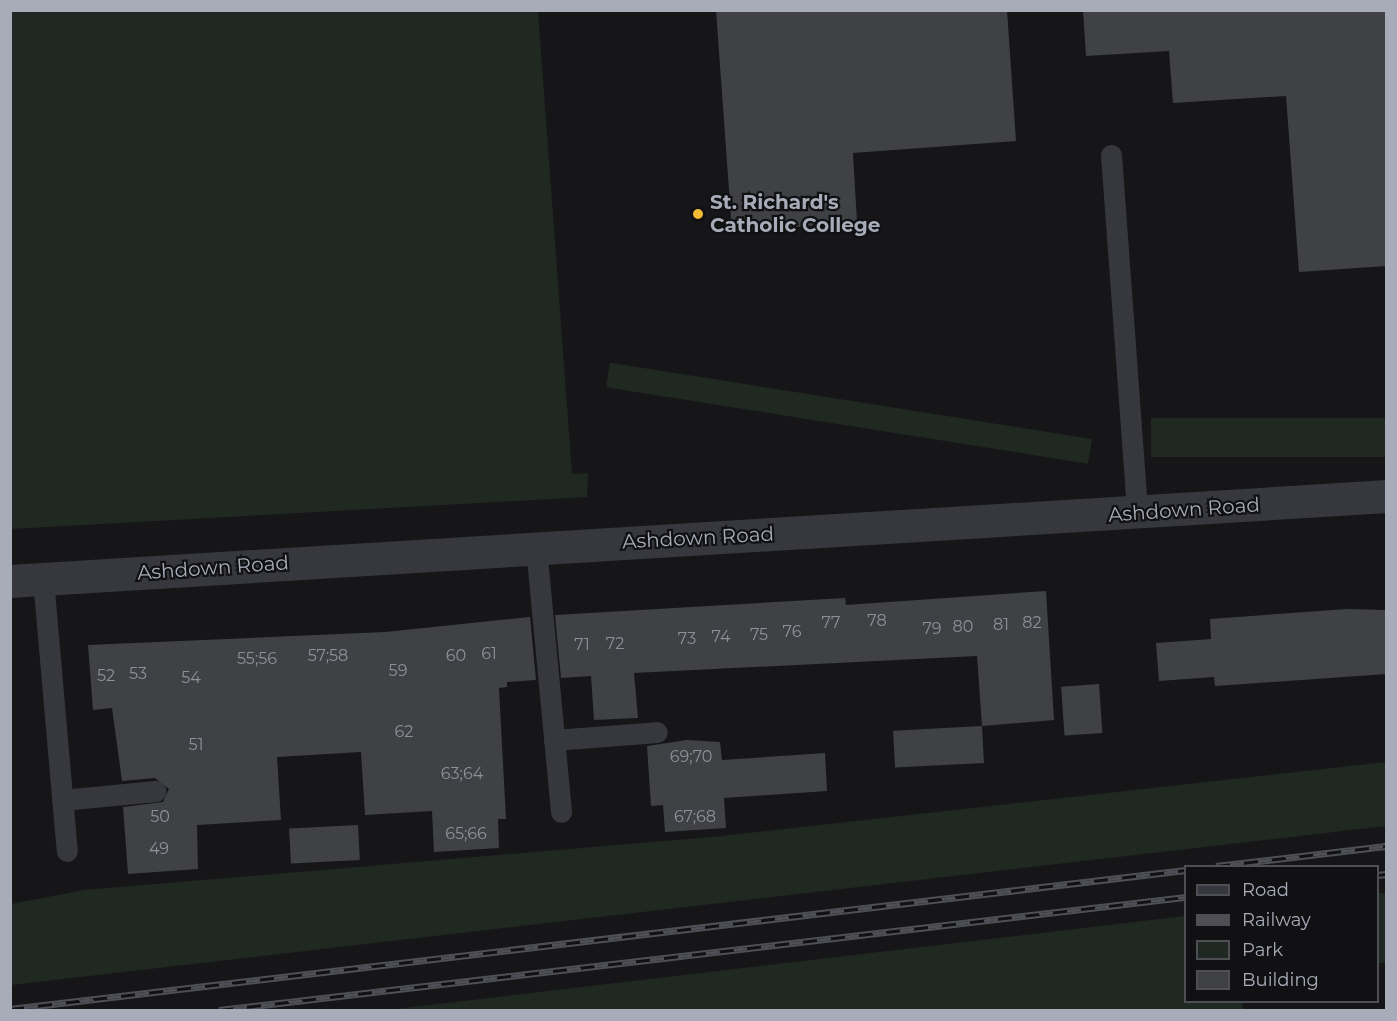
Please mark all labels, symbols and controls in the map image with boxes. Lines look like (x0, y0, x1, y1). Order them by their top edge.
place label: St. Richard's Catholic College (710, 190, 880, 237)
marker: St. Richard's Catholic College (691, 207, 705, 221)
street label: Ashdown Road (1107, 493, 1261, 527)
street label: Ashdown Road (622, 522, 774, 554)
street label: Ashdown Road (136, 551, 290, 585)
house number: 78 (867, 611, 887, 631)
house number: 77 (822, 613, 840, 633)
house number: 82 (1022, 613, 1042, 633)
house number: 81 (993, 615, 1009, 635)
house number: 80 (953, 617, 973, 637)
house number: 79 (922, 619, 942, 639)
house number: 76 (783, 622, 801, 642)
house number: 75 (750, 625, 768, 645)
house number: 74 (712, 627, 730, 647)
house number: 73 (678, 629, 696, 649)
house number: 72 (606, 634, 624, 654)
house number: 71 (574, 635, 590, 655)
house number: 61 (481, 644, 497, 664)
house number: 57;58 (308, 646, 348, 666)
house number: 60 (446, 646, 466, 666)
house number: 55;56 (237, 649, 277, 669)
house number: 59 (389, 661, 407, 681)
house number: 53 (129, 664, 147, 684)
house number: 52 (97, 666, 115, 686)
house number: 54 (181, 668, 201, 688)
house number: 62 (395, 722, 413, 742)
house number: 51 (189, 735, 203, 755)
house number: 69;70 (670, 747, 712, 767)
house number: 63;64 (441, 764, 483, 784)
house number: 50 (150, 807, 170, 827)
house number: 67;68 (674, 807, 716, 827)
house number: 65;66 (445, 824, 487, 844)
house number: 49 (149, 839, 169, 859)
legend (1184, 865, 1379, 1003)
text: Road (1242, 879, 1289, 901)
text: Railway (1242, 909, 1311, 931)
text: Park (1242, 939, 1283, 961)
text: Building (1242, 969, 1319, 991)

